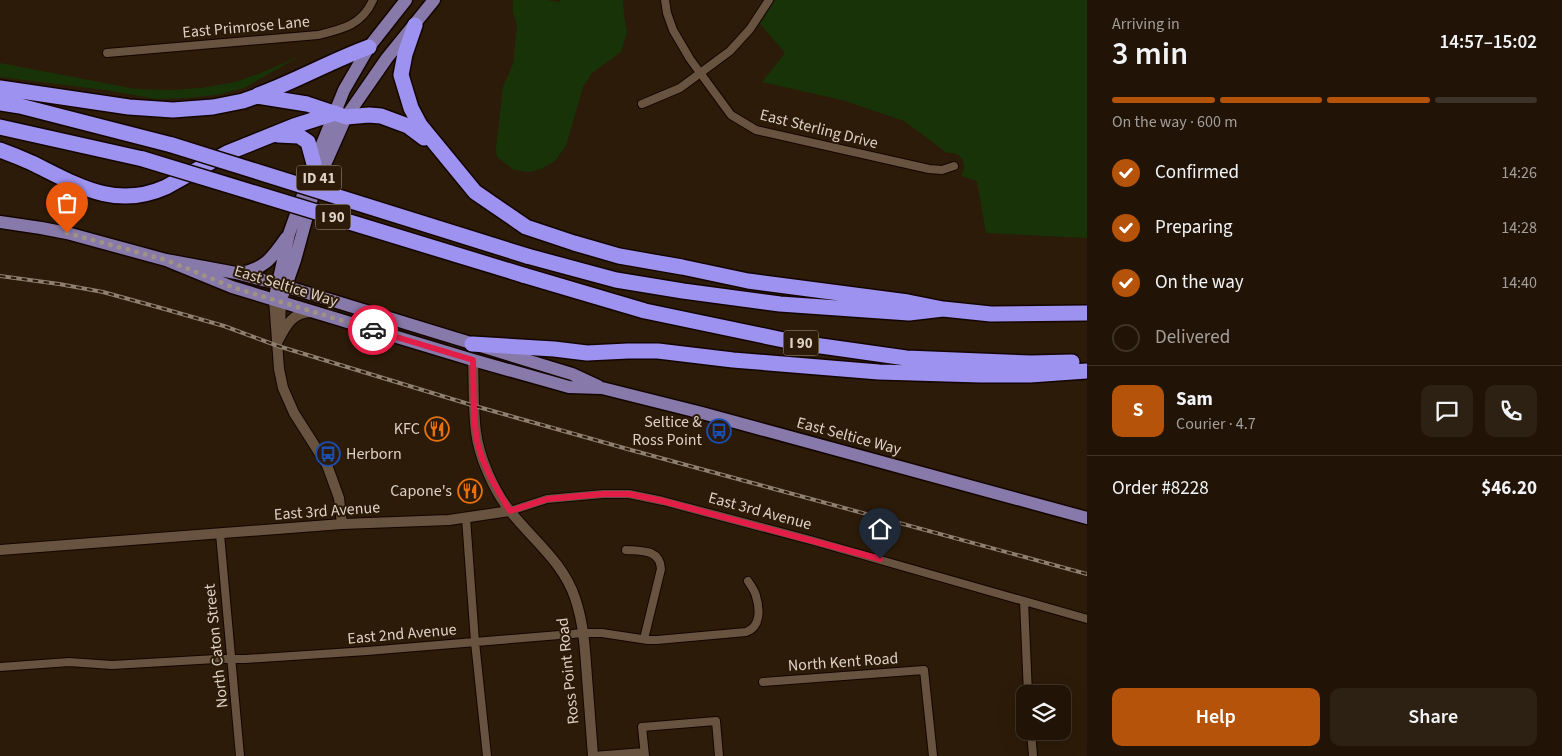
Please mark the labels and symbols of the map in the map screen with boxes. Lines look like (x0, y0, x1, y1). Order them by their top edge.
street label: East Primrose Lane (181, 10, 311, 44)
street label: East Sterling Drive (758, 104, 880, 154)
road number: ID 41 (296, 166, 342, 190)
pin (46, 182, 88, 233)
road number: I 90 (316, 204, 350, 230)
street label: East Seltice Way (231, 260, 341, 312)
courier (348, 305, 398, 355)
road number: I 90 (784, 330, 818, 356)
place label: Seltice & Ross Point (632, 411, 703, 451)
street label: East Seltice Way (794, 411, 904, 461)
restaurant icon: KFC (424, 416, 450, 442)
place label: KFC (394, 418, 420, 440)
bus stop icon: Seltice & Ross Point (706, 418, 732, 444)
bus stop icon: Herborn (315, 441, 341, 467)
place label: Herborn (346, 443, 402, 465)
restaurant icon: Capone's (457, 478, 483, 504)
place label: Capone's (390, 480, 452, 502)
street label: East 3rd Avenue (706, 487, 814, 535)
street label: East 3rd Avenue (273, 496, 381, 526)
pin (859, 508, 901, 559)
street label: North Caton Street (198, 582, 233, 709)
street label: Ross Point Road (551, 617, 585, 725)
street label: East 2nd Avenue (346, 618, 458, 650)
street label: North Kent Road (787, 647, 899, 677)

